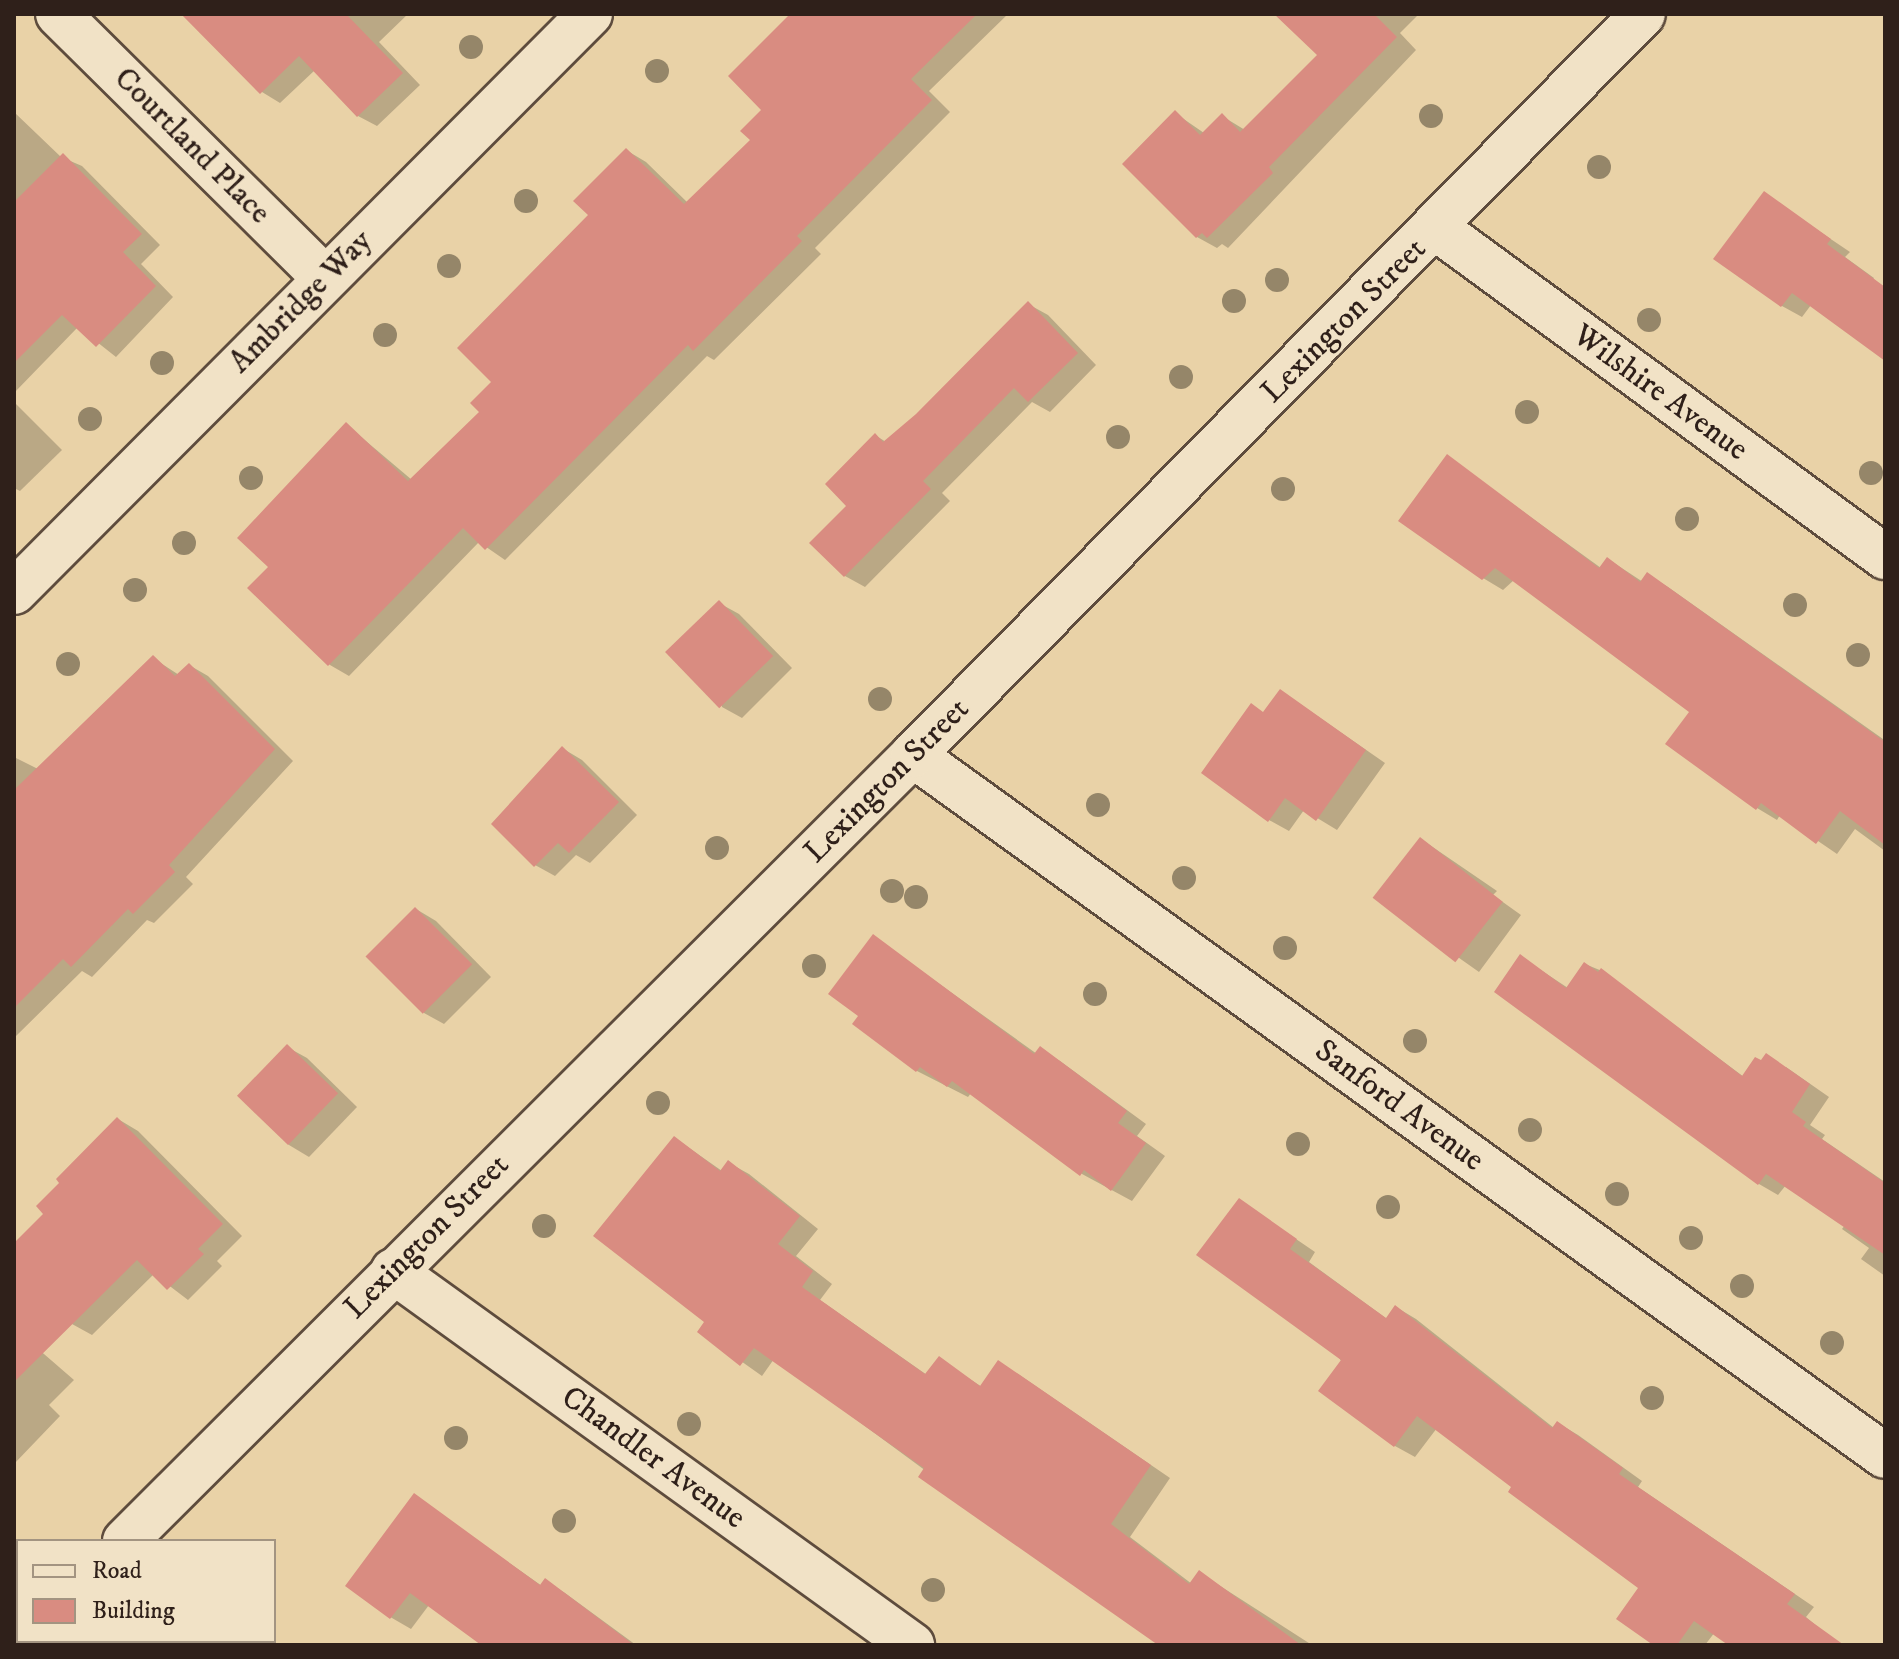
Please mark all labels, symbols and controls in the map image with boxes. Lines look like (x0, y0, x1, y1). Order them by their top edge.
street label: Courtland Place (106, 60, 278, 232)
street label: Ambridge Way (221, 222, 381, 382)
street label: Lexington Street (1253, 230, 1435, 412)
street label: Wilshire Avenue (1565, 317, 1755, 469)
street label: Lexington Street (796, 690, 978, 872)
street label: Sanford Avenue (1307, 1032, 1491, 1180)
street label: Lexington Street (336, 1146, 518, 1328)
street label: Chandler Avenue (554, 1378, 752, 1538)
legend (16, 1539, 276, 1643)
text: Road (92, 1556, 142, 1586)
text: Building (92, 1596, 175, 1626)

